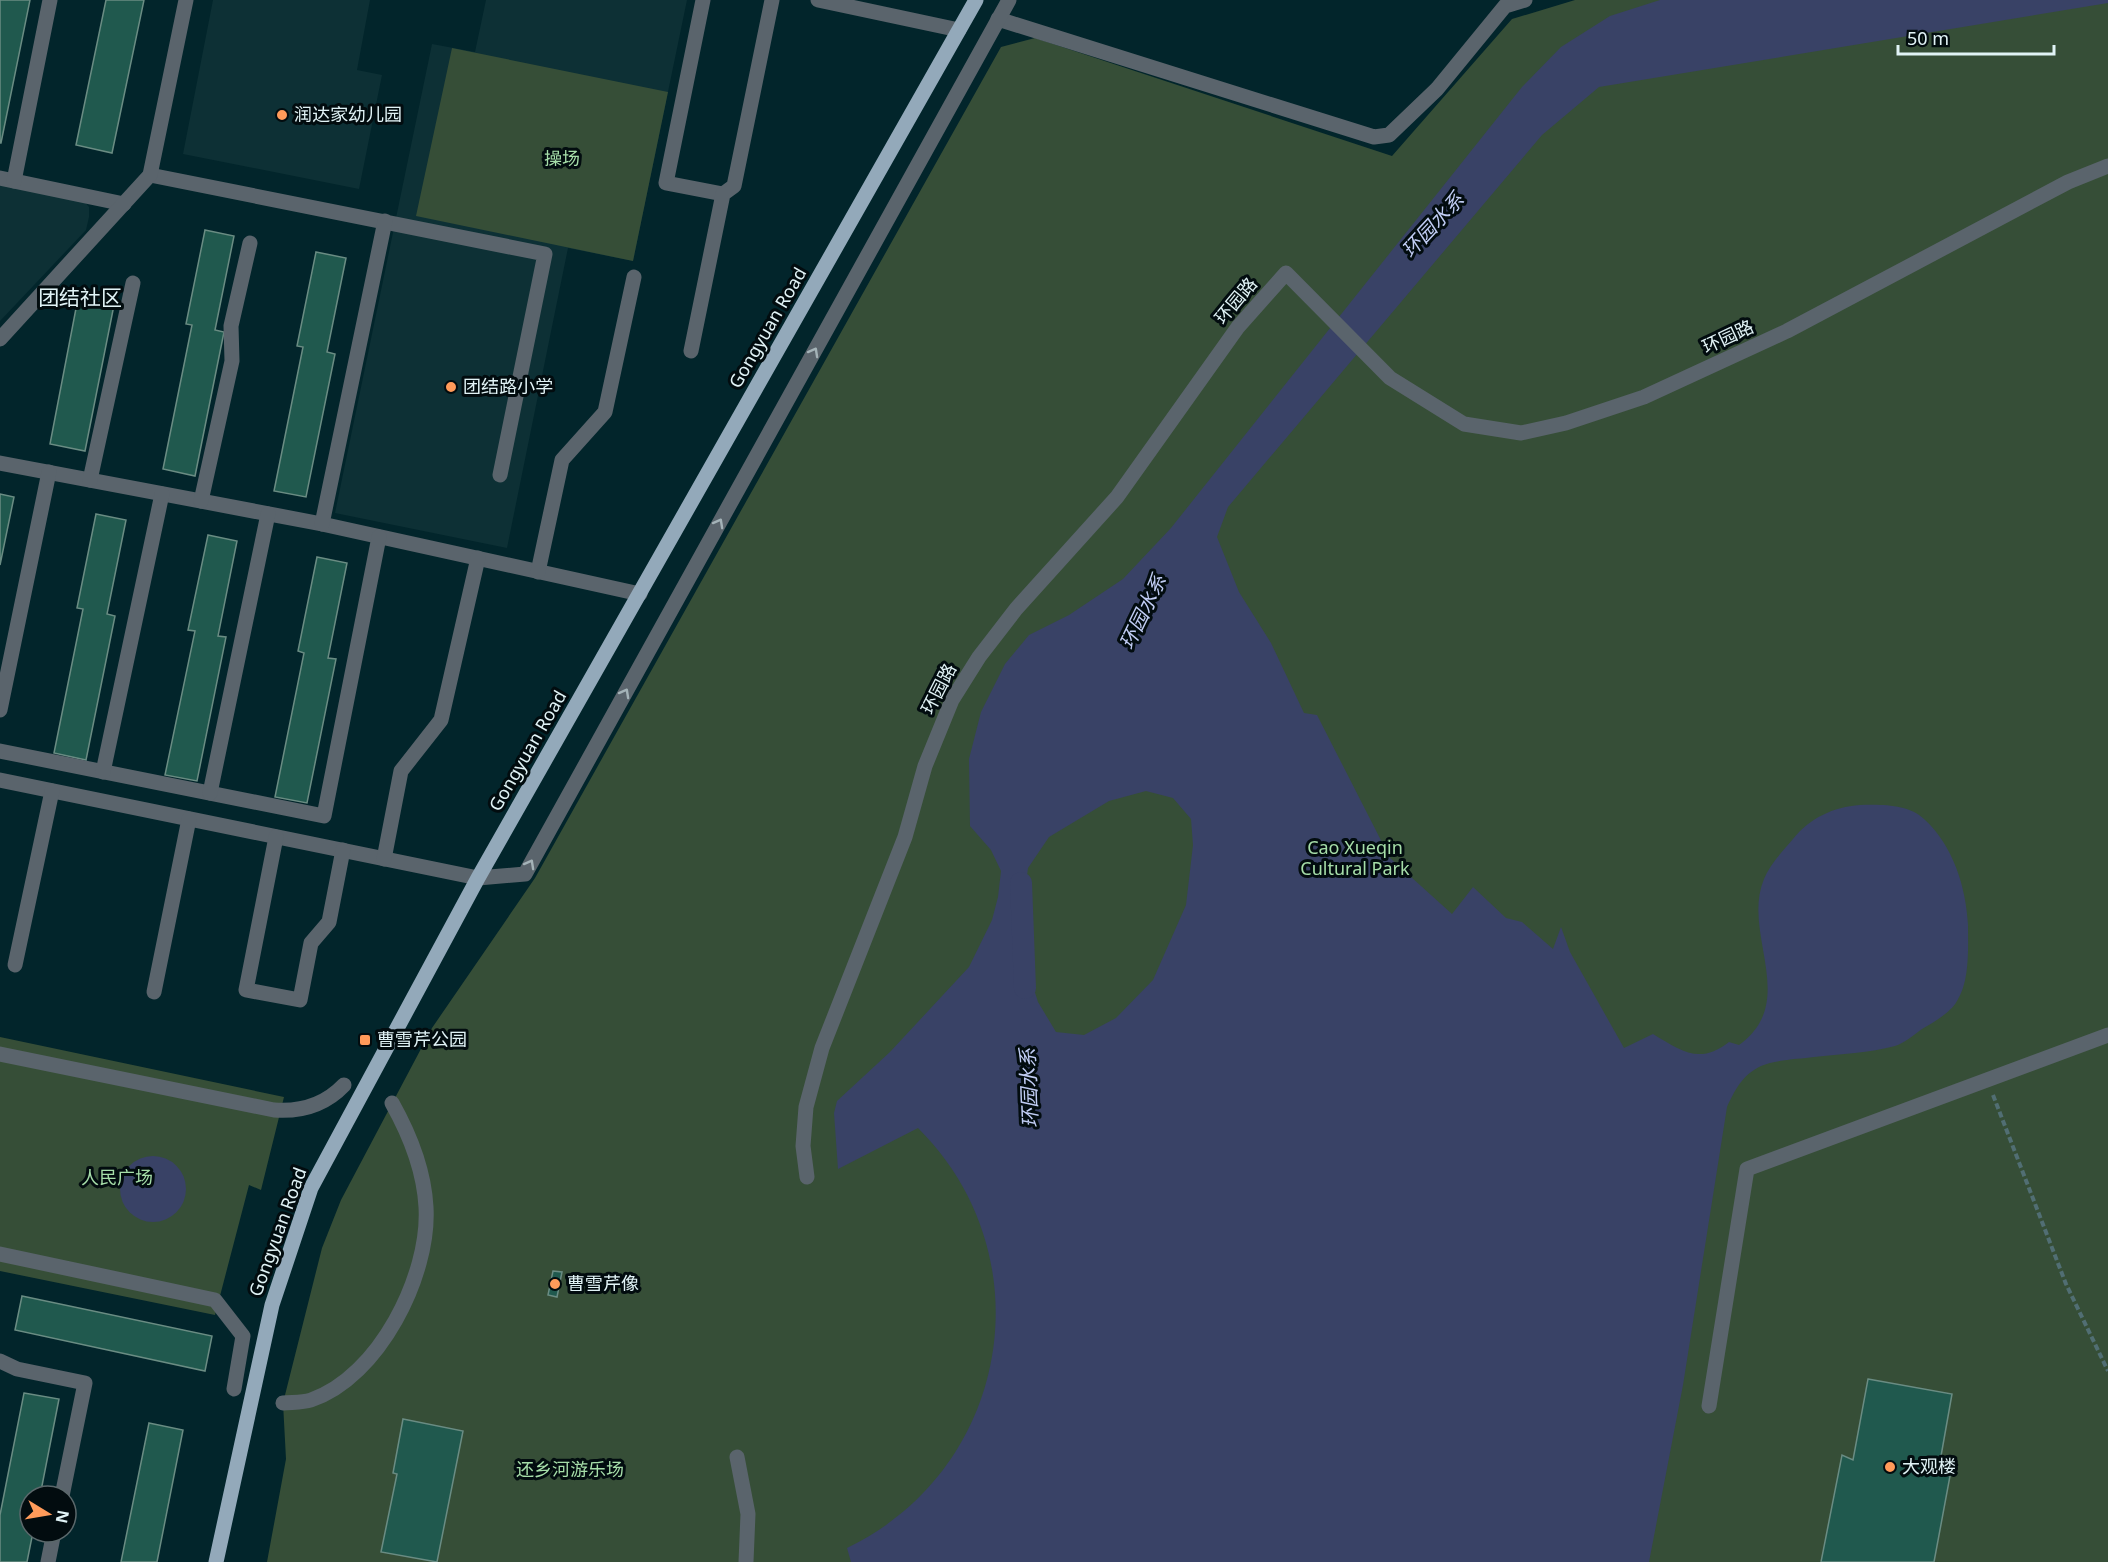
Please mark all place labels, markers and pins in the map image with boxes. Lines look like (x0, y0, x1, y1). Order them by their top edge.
place label: 润达家幼儿园 (294, 102, 402, 126)
marker: 润达家幼儿园 (275, 108, 289, 122)
place label: 团结路小学 (463, 374, 553, 398)
marker: 团结路小学 (444, 380, 458, 394)
place label: 曹雪芹公园 (377, 1027, 467, 1051)
marker: 曹雪芹公园 (358, 1033, 372, 1047)
place label: 曹雪芹像 (567, 1271, 639, 1295)
marker: 曹雪芹像 (548, 1277, 562, 1291)
place label: 大观楼 (1902, 1454, 1956, 1478)
marker: 大观楼 (1883, 1460, 1897, 1474)

